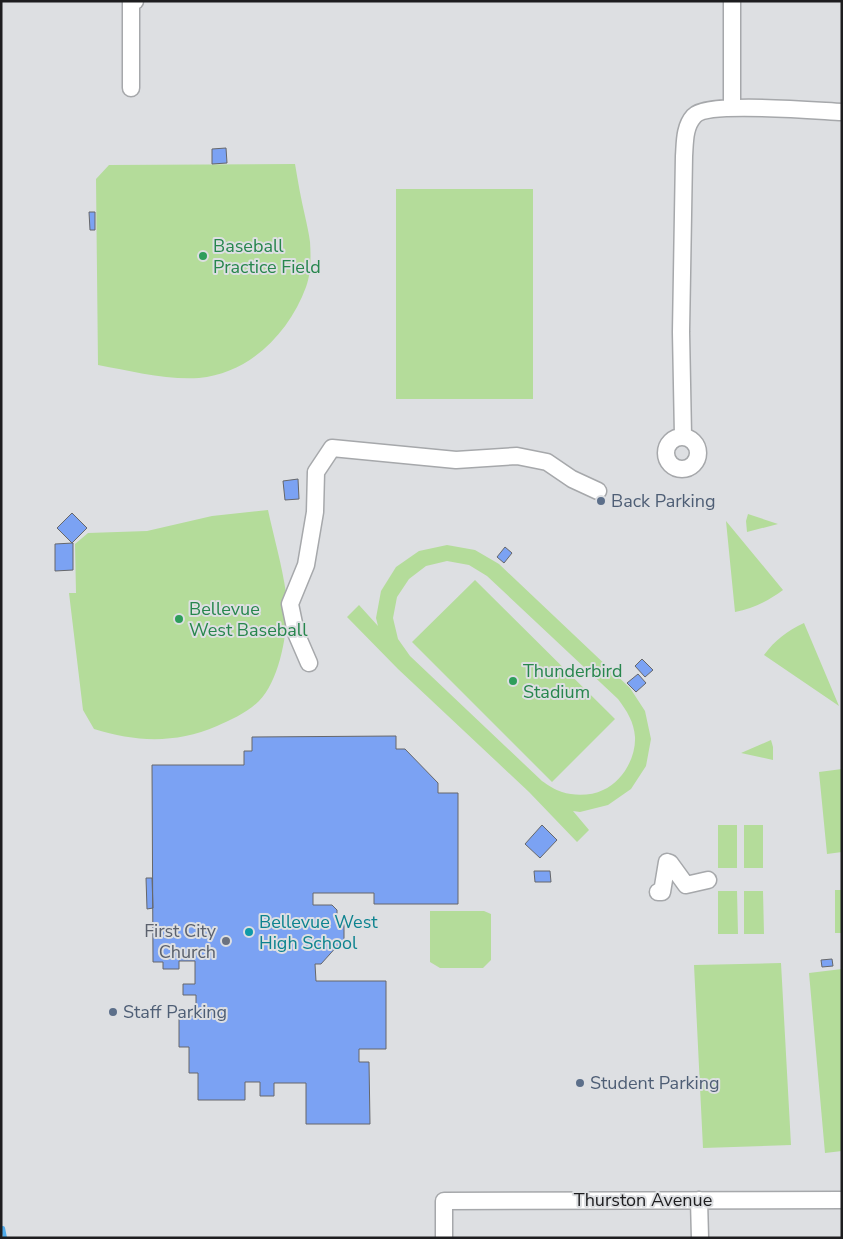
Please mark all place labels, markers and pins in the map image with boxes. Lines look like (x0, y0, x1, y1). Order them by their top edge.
place label: Baseball Practice Field (213, 234, 321, 279)
marker: Baseball Practice Field (197, 250, 209, 262)
place label: Back Parking (611, 489, 716, 513)
marker: Back Parking (595, 495, 607, 507)
place label: Bellevue West Baseball (189, 597, 308, 642)
marker: Bellevue West Baseball (173, 613, 185, 625)
place label: Thunderbird Stadium (523, 659, 622, 704)
marker: Thunderbird Stadium (507, 675, 519, 687)
place label: Bellevue West High School (259, 910, 378, 955)
place label: First City Church (144, 919, 217, 964)
marker: Bellevue West High School (243, 926, 255, 938)
marker: First City Church (220, 935, 232, 947)
place label: Staff Parking (123, 1000, 227, 1024)
marker: Staff Parking (107, 1006, 119, 1018)
place label: Student Parking (590, 1071, 720, 1095)
marker: Student Parking (574, 1077, 586, 1089)

